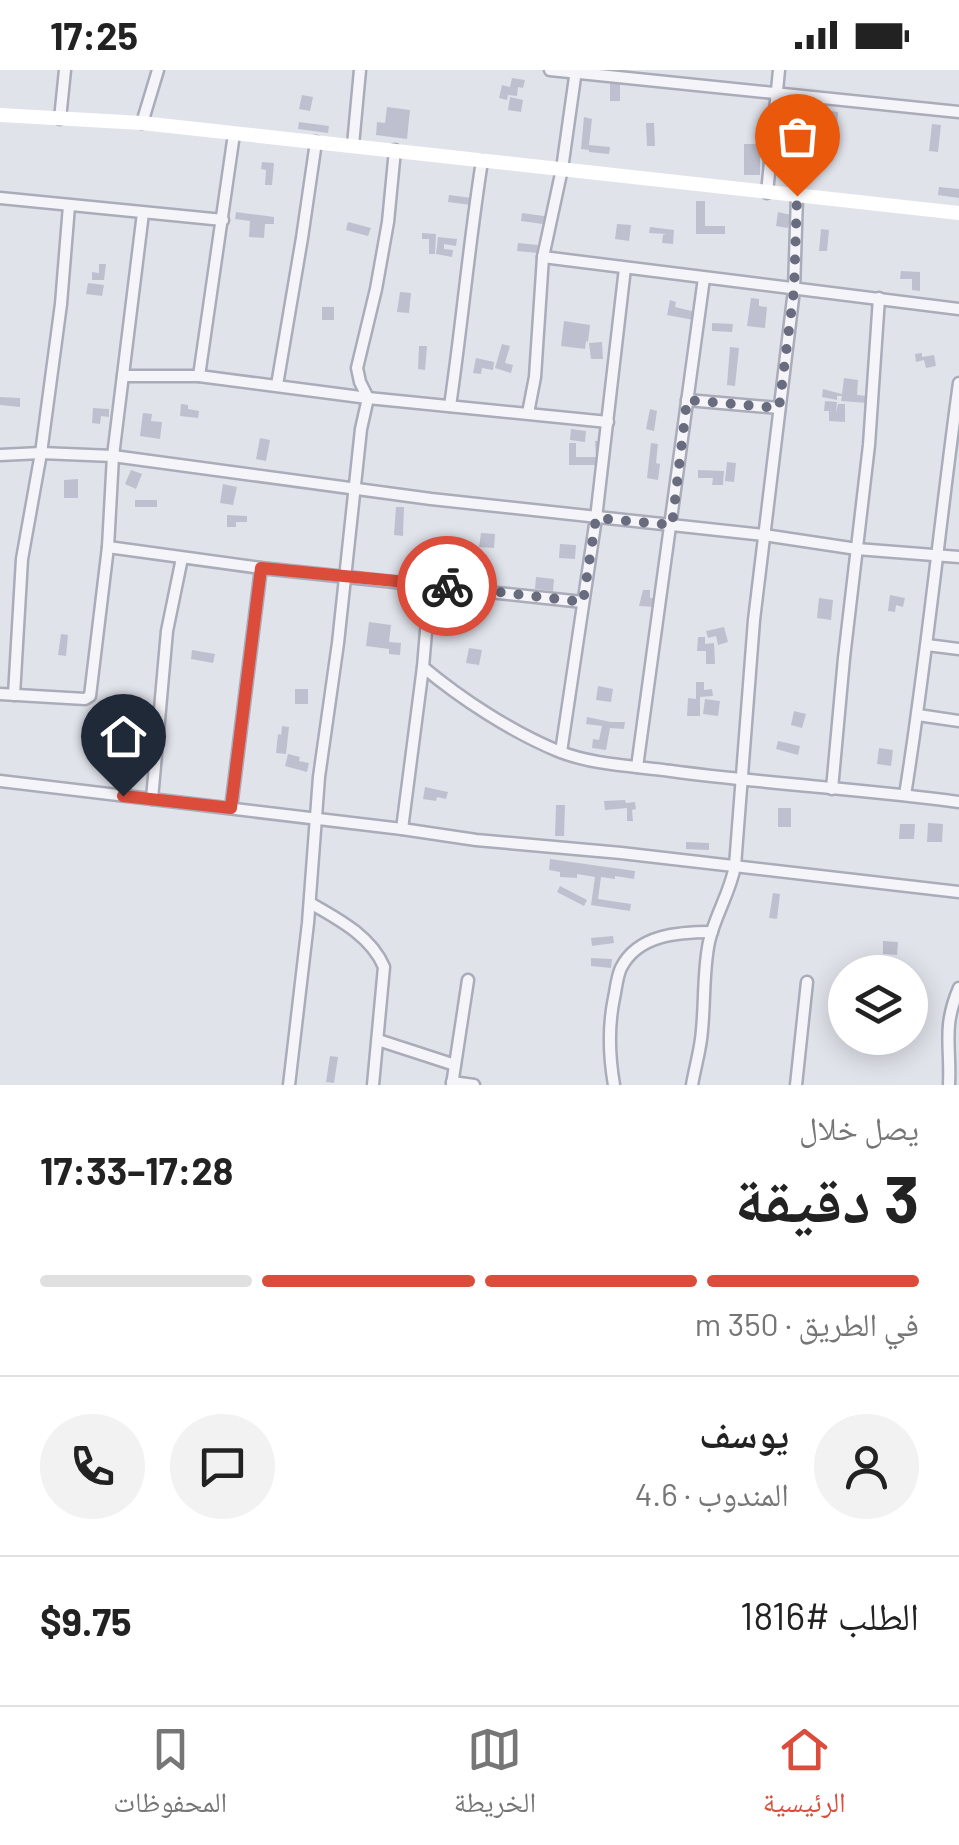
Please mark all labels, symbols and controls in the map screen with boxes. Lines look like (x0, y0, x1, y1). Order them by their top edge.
text: 17:25 (50, 12, 138, 58)
pin (755, 94, 840, 197)
icon: bag (770, 109, 825, 164)
courier (397, 536, 497, 636)
icon: bike (420, 559, 475, 614)
pin (81, 694, 166, 797)
icon: home (96, 709, 151, 764)
map controls (828, 955, 928, 1055)
button: layers (828, 955, 928, 1055)
text: يصل خلال (799, 1108, 919, 1146)
text: 17:28–17:33 (40, 1147, 233, 1193)
text: 3 دقيقة (734, 1158, 919, 1236)
text: في الطريق · 350 m (695, 1304, 919, 1342)
text: يوسف (699, 1410, 789, 1456)
button: phone (40, 1414, 145, 1519)
button: chat (170, 1414, 275, 1519)
button: person (814, 1414, 919, 1519)
text: المندوب · 4.6 (635, 1474, 789, 1512)
text: الطلب #1816 (740, 1592, 919, 1638)
text: $9.75 (40, 1598, 132, 1644)
tab: المحفوظات (113, 1722, 227, 1830)
tab: الخريطة (454, 1722, 536, 1830)
tab: الرئيسية (763, 1722, 846, 1830)

